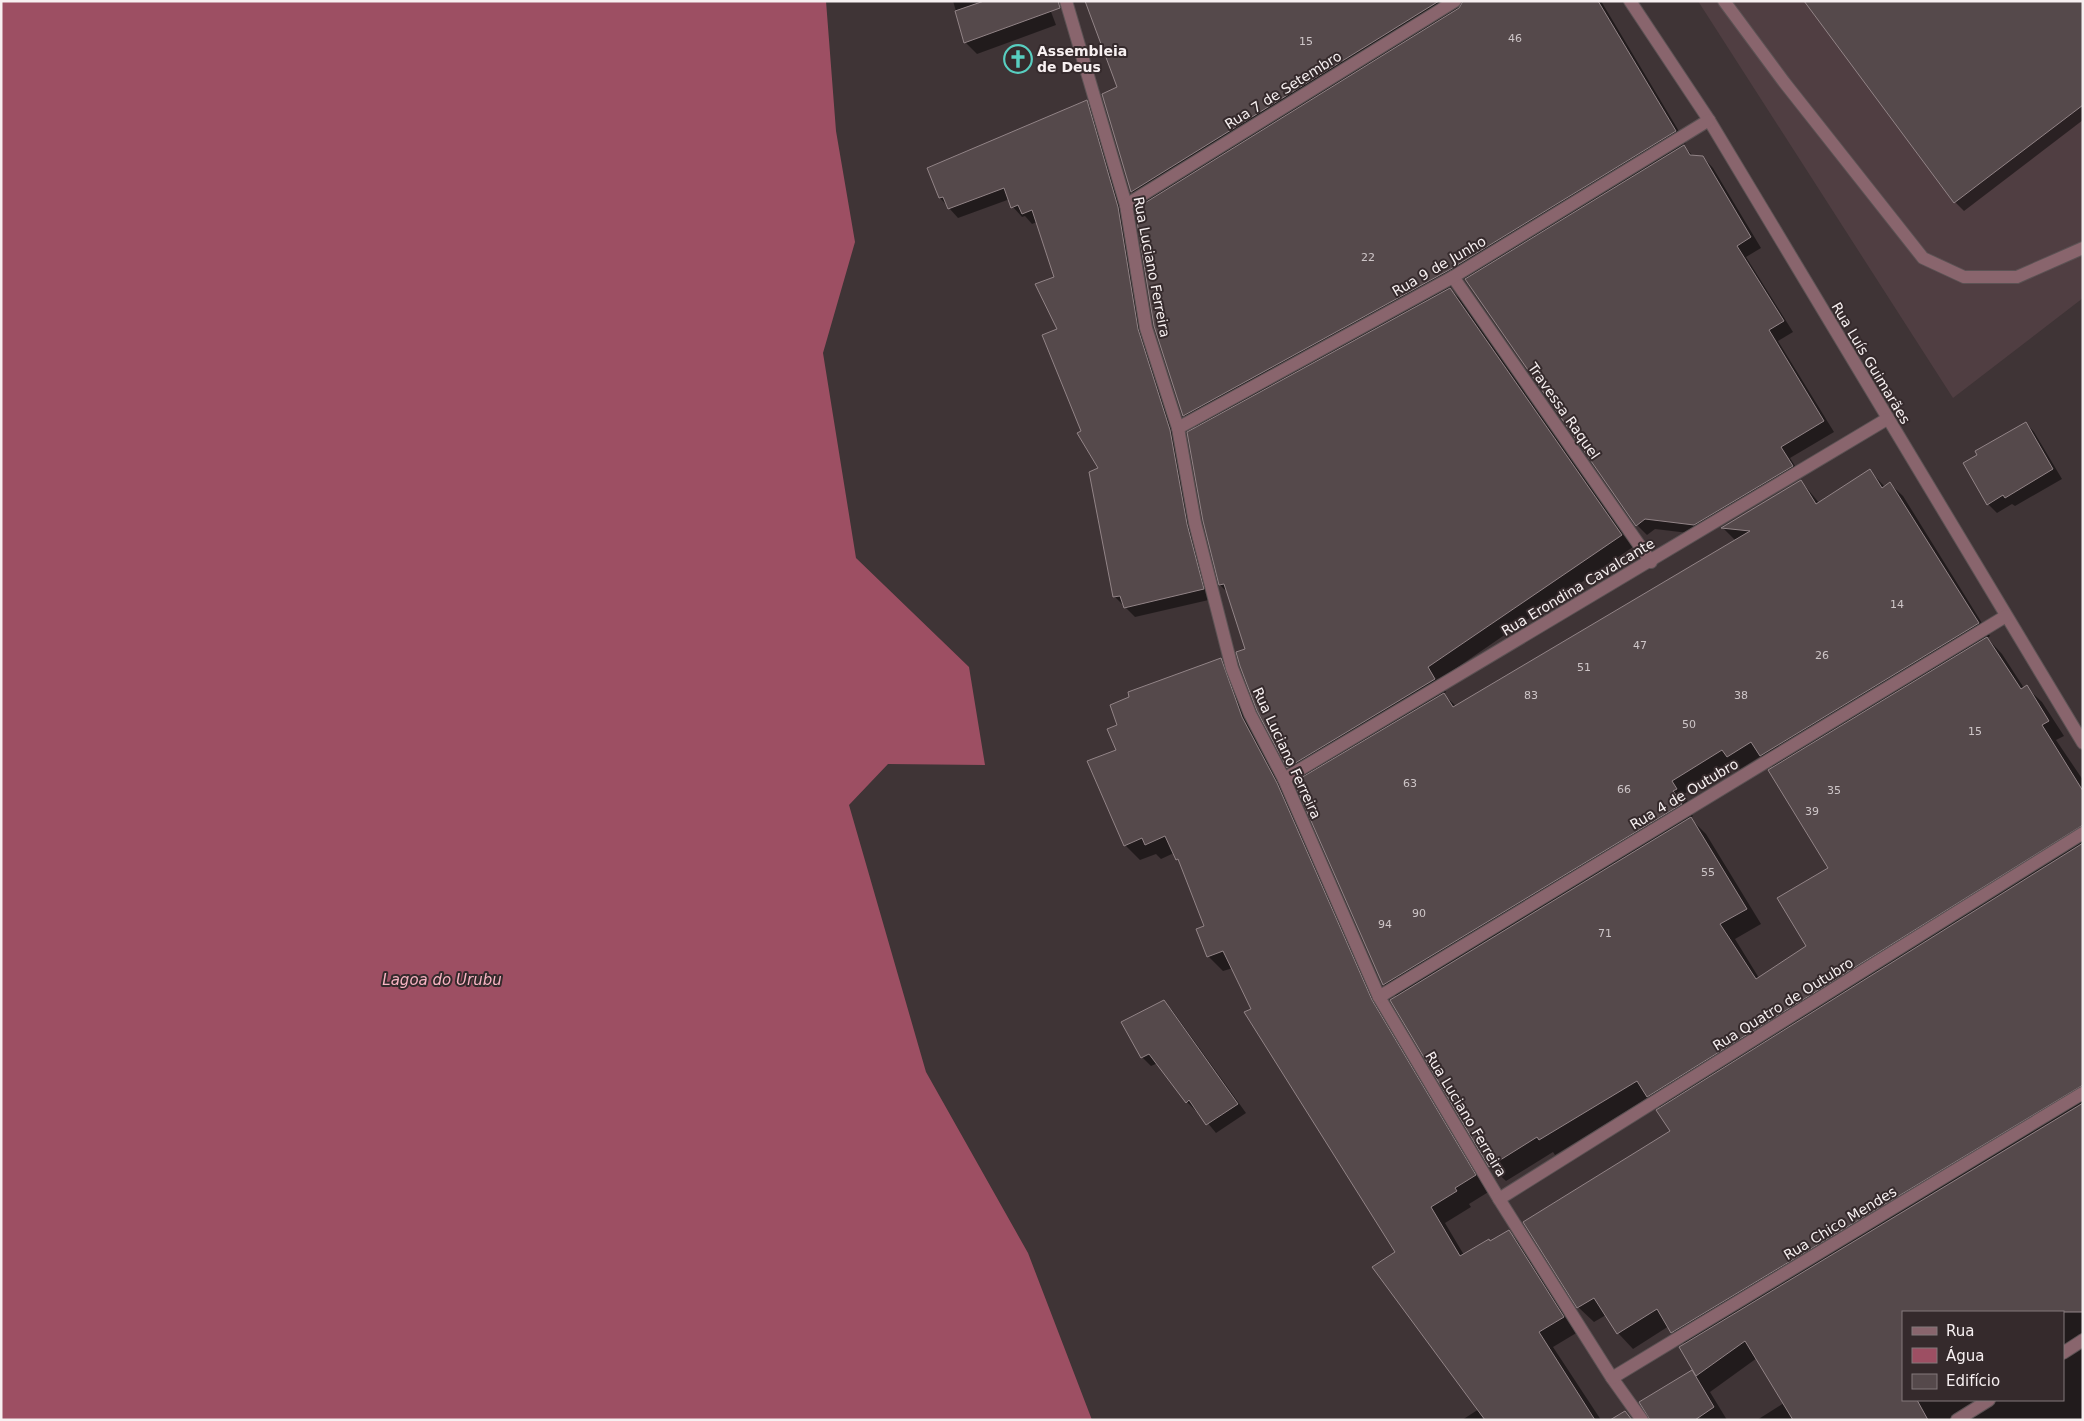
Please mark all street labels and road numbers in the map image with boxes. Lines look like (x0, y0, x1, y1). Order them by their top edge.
street label: Rua 7 de Setembro (1222, 48, 1344, 132)
street label: Rua Luciano Ferreira (1130, 195, 1174, 339)
street label: Rua 9 de Junho (1389, 233, 1489, 299)
street label: Rua Luís Guimarães (1828, 299, 1914, 427)
street label: Travessa Raquel (1524, 359, 1603, 462)
street label: Rua Erondina Cavalcante (1499, 535, 1657, 639)
street label: Rua Luciano Ferreira (1249, 685, 1325, 821)
street label: Rua 4 de Outubro (1627, 755, 1741, 833)
street label: Rua Quatro de Outubro (1710, 954, 1856, 1054)
street label: Rua Luciano Ferreira (1422, 1049, 1510, 1179)
street label: Rua Chico Mendes (1781, 1183, 1899, 1263)

